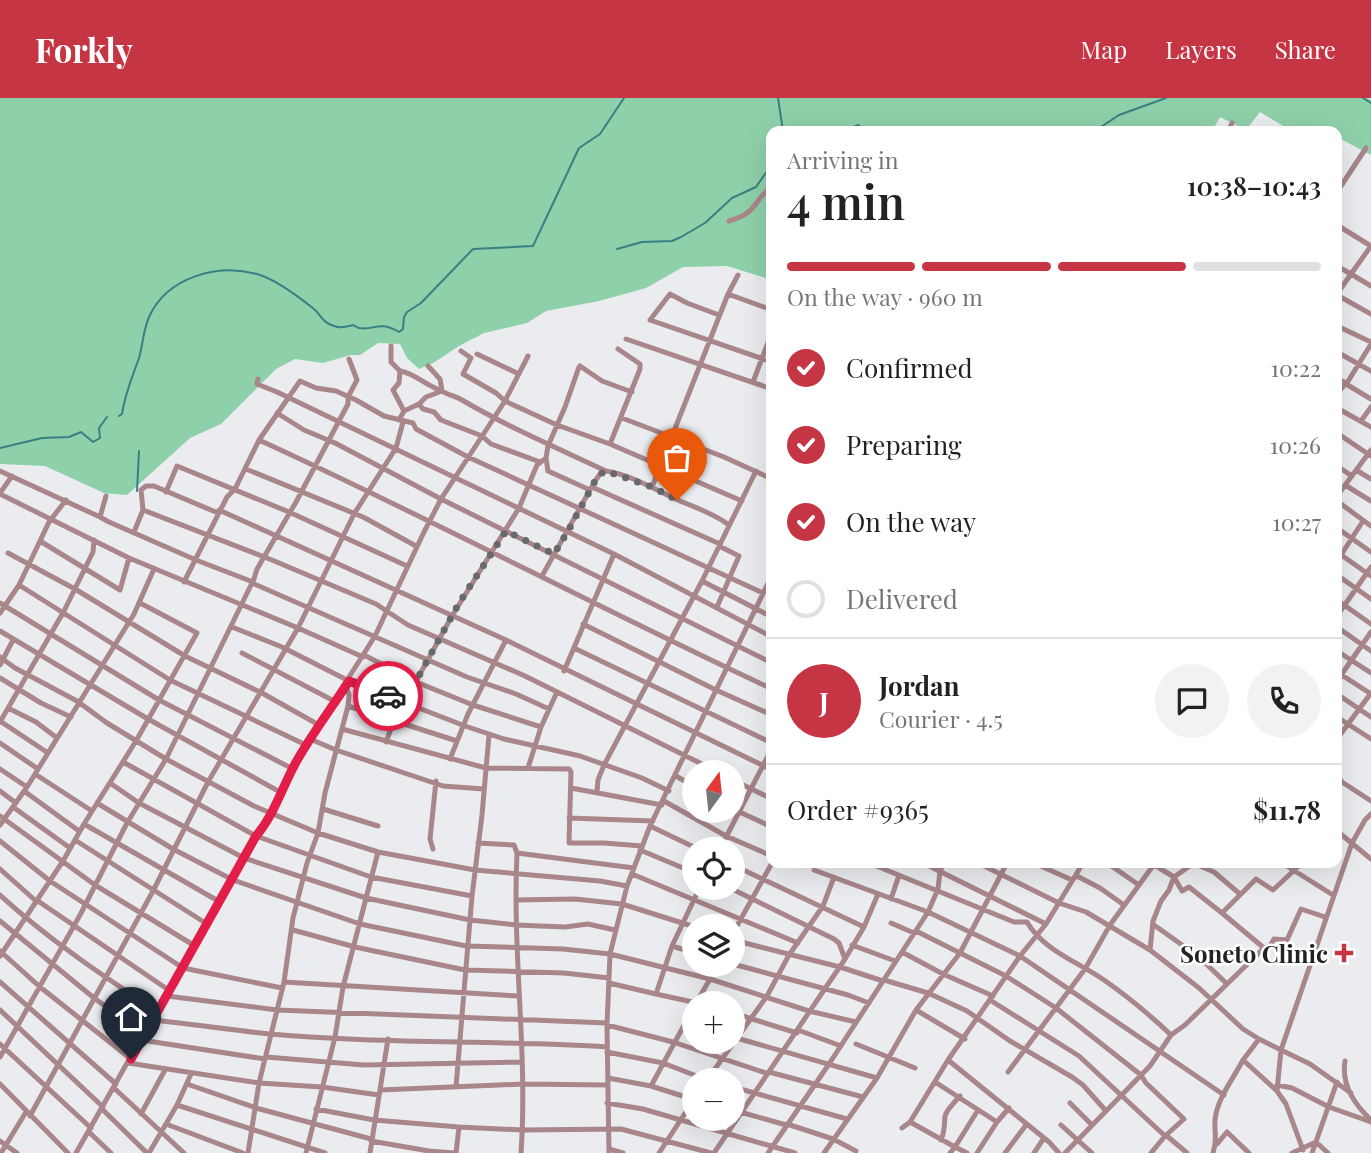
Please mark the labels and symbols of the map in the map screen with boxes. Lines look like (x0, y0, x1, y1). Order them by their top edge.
pin (647, 428, 707, 500)
courier (353, 661, 423, 731)
north arrow (682, 760, 746, 822)
place label: Soneto Clinic (1180, 937, 1328, 969)
marker: Soneto Clinic (1334, 943, 1354, 963)
pin (101, 987, 161, 1059)

